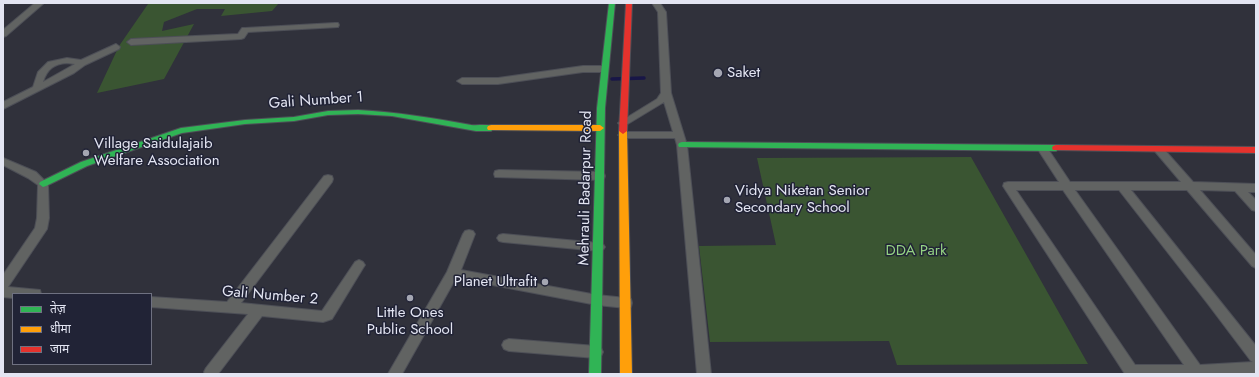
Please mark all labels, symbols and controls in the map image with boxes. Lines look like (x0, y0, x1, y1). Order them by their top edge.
place label: Saket (727, 64, 760, 82)
marker: Saket (712, 67, 724, 79)
street label: Gali Number 1 (268, 89, 364, 113)
street label: Mehrauli Badarpur Road (576, 110, 596, 266)
place label: Village Saidulajaib Welfare Association (94, 135, 220, 170)
marker: Village Saidulajaib Welfare Association (81, 148, 91, 158)
place label: Vidya Niketan Senior Secondary School (735, 182, 870, 217)
marker: Vidya Niketan Senior Secondary School (722, 195, 732, 205)
park label: DDA Park (885, 242, 947, 260)
place label: Planet Ultrafit (454, 273, 537, 291)
marker: Planet Ultrafit (540, 277, 550, 287)
street label: Gali Number 2 (221, 283, 319, 309)
legend (12, 293, 152, 365)
marker: Little Ones Public School (405, 293, 415, 303)
text: तेज़ (50, 300, 66, 318)
place label: Little Ones Public School (367, 304, 453, 339)
text: धीमा (50, 320, 71, 338)
text: जाम (50, 340, 69, 358)

